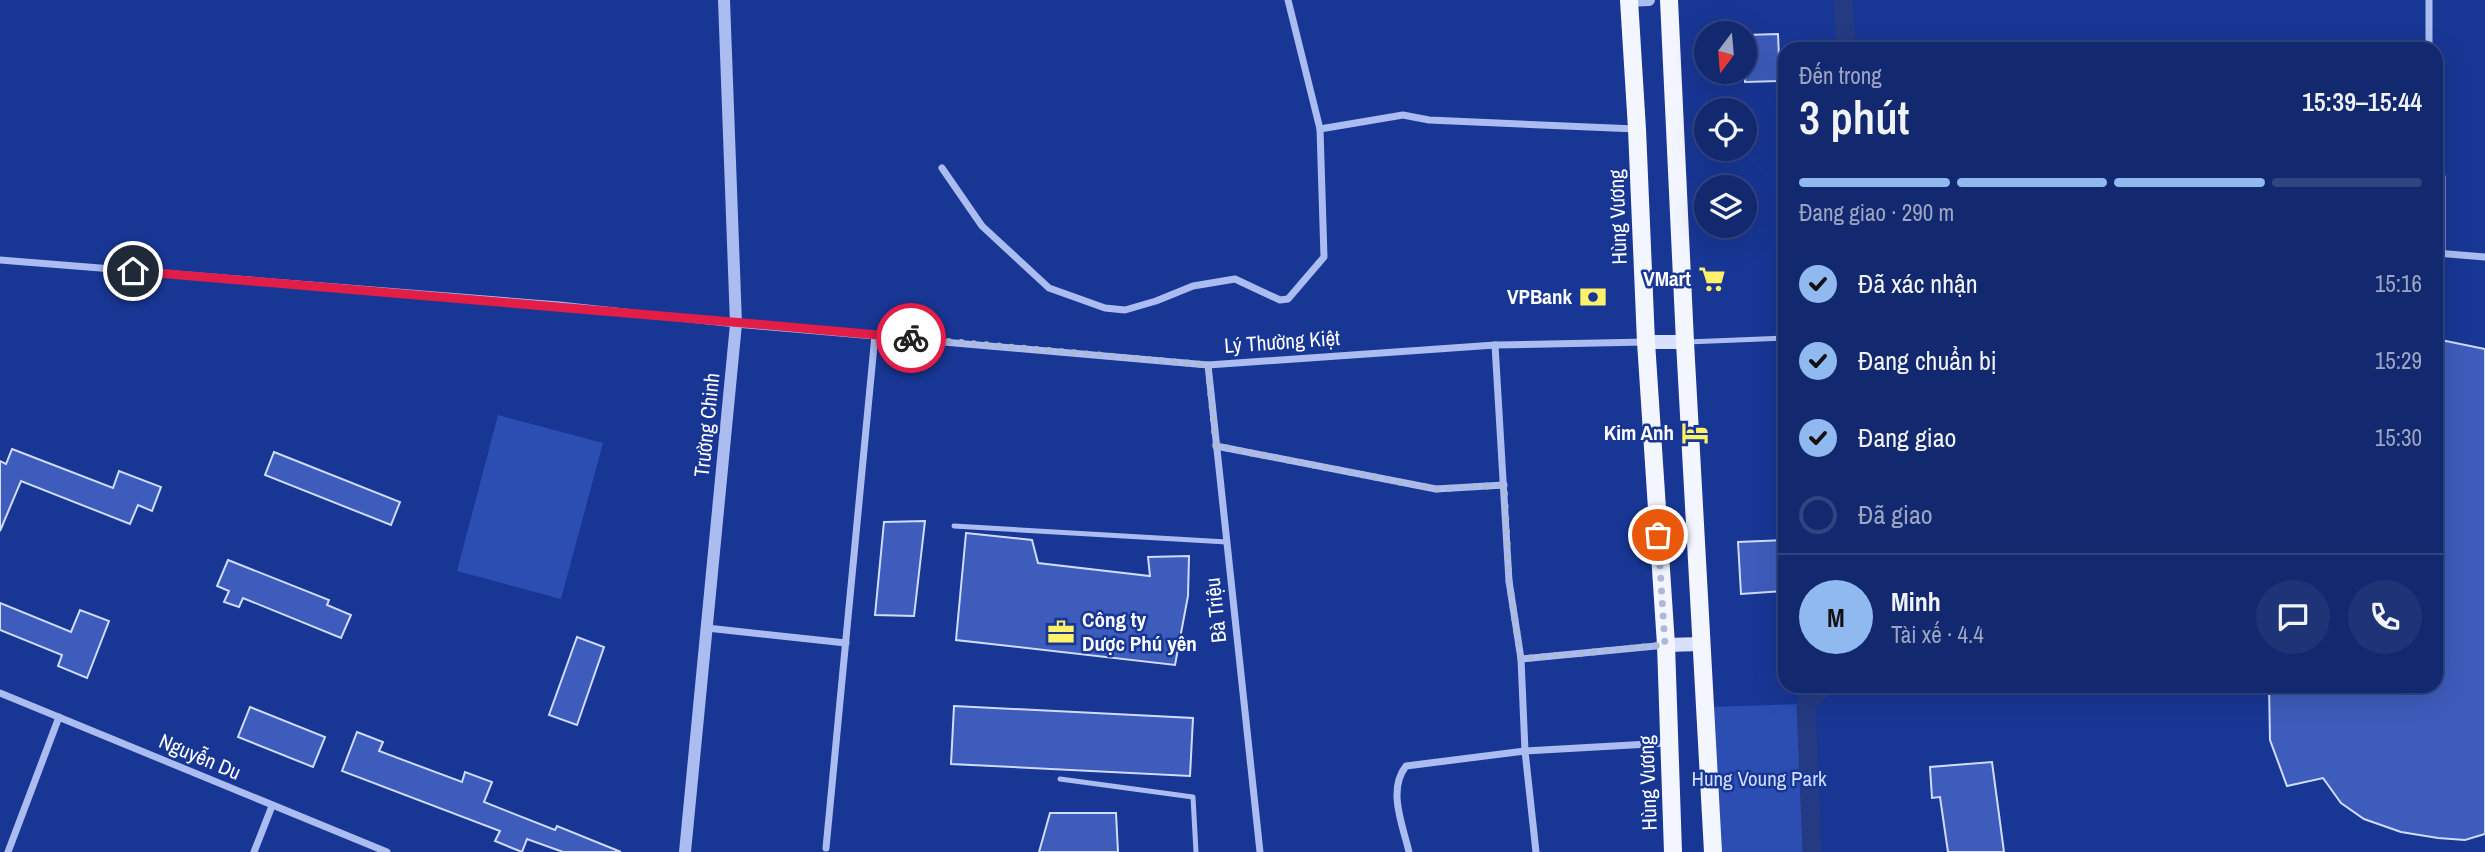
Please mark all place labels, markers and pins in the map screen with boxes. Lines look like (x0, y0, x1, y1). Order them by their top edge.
pin (103, 241, 163, 301)
place label: VMart (1643, 264, 1691, 293)
supermarket icon: VMart (1697, 264, 1727, 294)
place label: VPBank (1507, 282, 1572, 311)
bank icon: VPBank (1578, 282, 1608, 312)
place label: Kim Anh (1604, 418, 1674, 447)
hotel icon: Kim Anh (1680, 418, 1710, 448)
pin (1628, 505, 1688, 565)
place label: Công ty Dược Phú yên (1082, 605, 1197, 658)
office icon: Công ty Dược Phú yên (1046, 617, 1076, 647)

